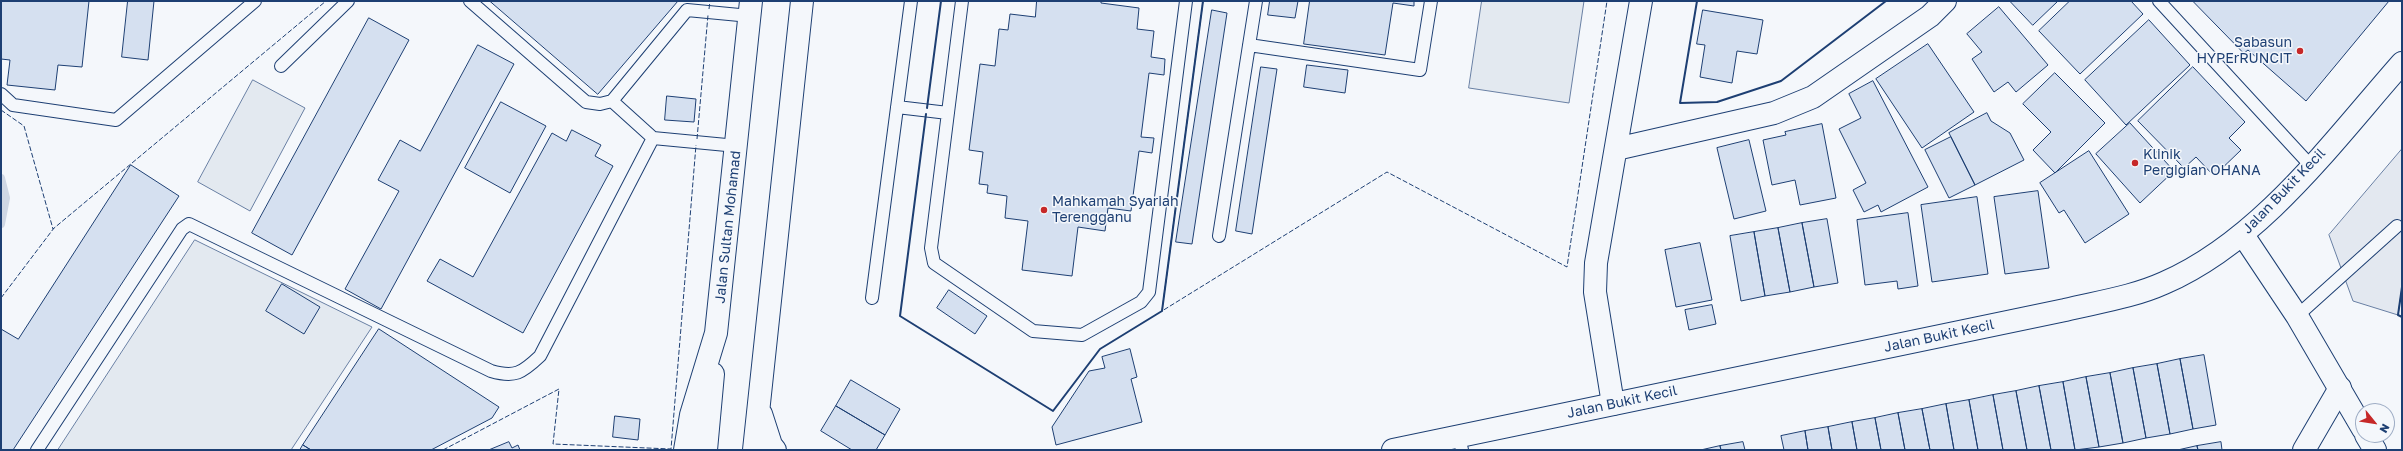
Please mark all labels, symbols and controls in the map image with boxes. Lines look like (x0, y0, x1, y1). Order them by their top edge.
place label: Sabasun HYPErRUNCIT (2196, 35, 2292, 68)
marker: Sabasun HYPErRUNCIT (2295, 46, 2305, 56)
street label: Jalan Bukit Kecil (2239, 145, 2329, 237)
place label: Klinik Pergigian OHANA (2143, 147, 2261, 180)
street label: Jalan Sultan Mohamad (712, 150, 744, 304)
marker: Klinik Pergigian OHANA (2130, 158, 2140, 168)
place label: Mahkamah Syariah Terengganu (1052, 194, 1179, 226)
marker: Mahkamah Syariah Terengganu (1039, 205, 1049, 215)
street label: Jalan Bukit Kecil (1882, 316, 1996, 356)
street label: Jalan Bukit Kecil (1565, 382, 1679, 422)
north arrow (2355, 403, 2395, 443)
text: N (2377, 422, 2393, 436)

